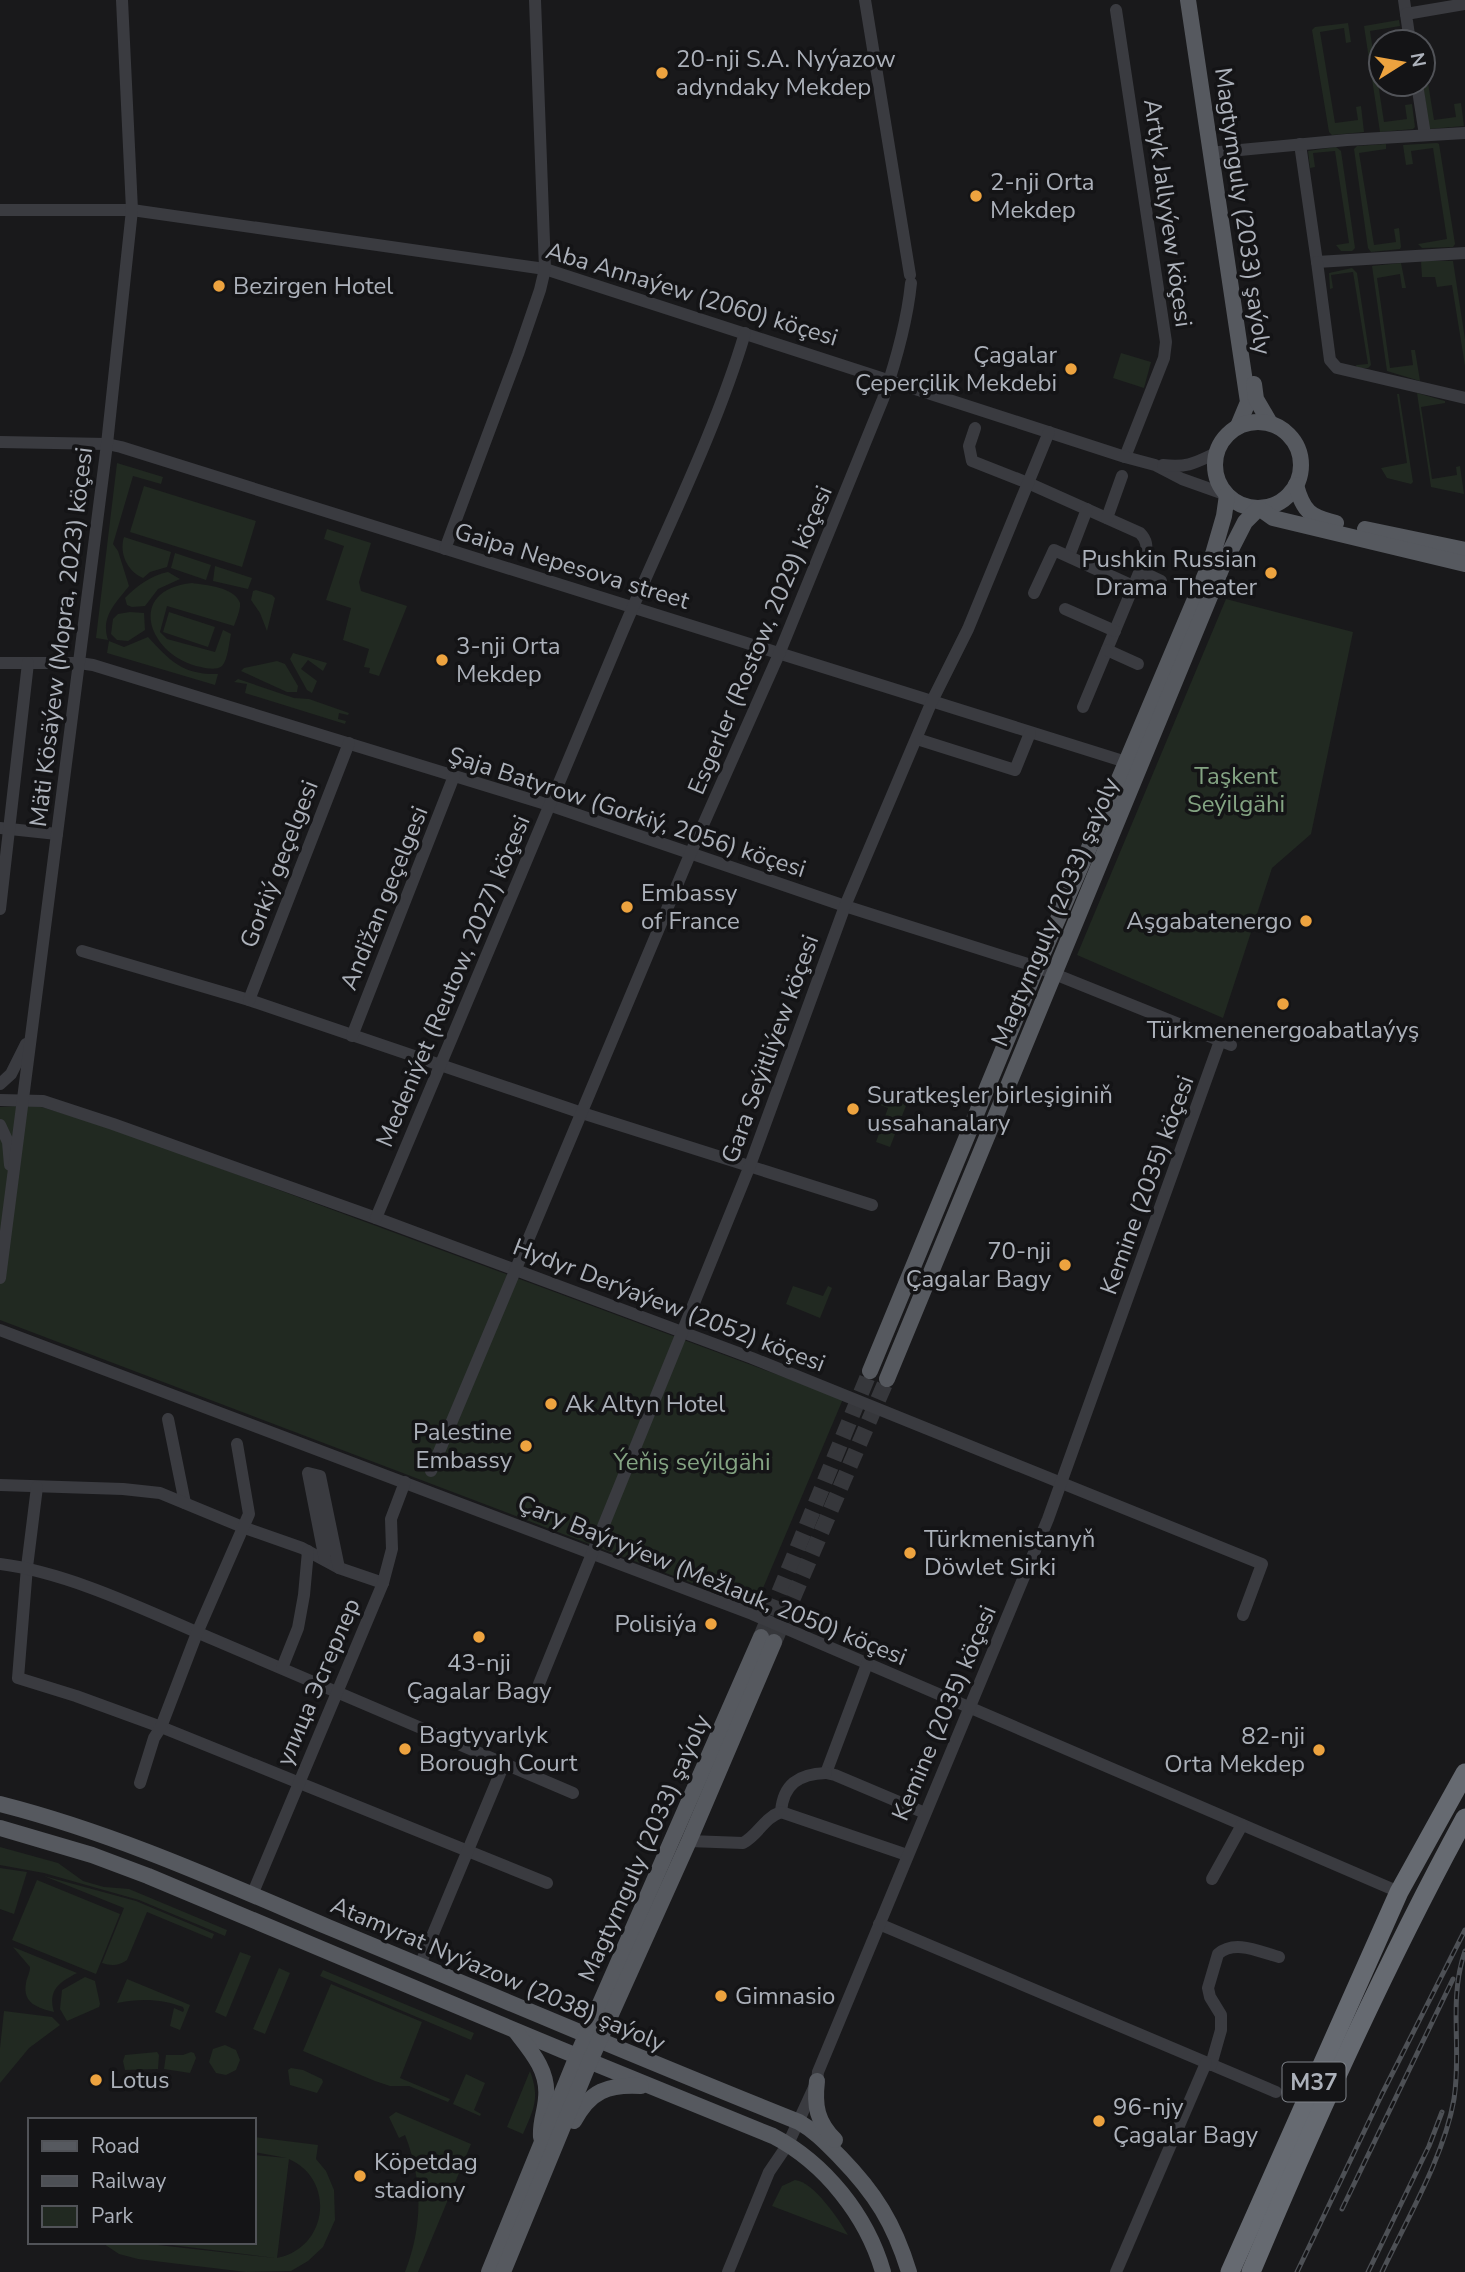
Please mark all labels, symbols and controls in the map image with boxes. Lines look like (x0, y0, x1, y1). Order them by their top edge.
north arrow (1367, 28, 1437, 98)
place label: 20-nji S.A. Nyýazow adyndaky Mekdep (676, 43, 896, 103)
text: N (1404, 50, 1432, 69)
marker: 20-nji S.A. Nyýazow adyndaky Mekdep (654, 65, 670, 81)
street label: Magtymguly (2033) şaýoly (1207, 65, 1279, 357)
street label: Artyk Jallyýew köçesi (1136, 97, 1200, 329)
place label: 2-nji Orta Mekdep (990, 166, 1094, 226)
marker: 2-nji Orta Mekdep (968, 188, 984, 204)
street label: Aba Annaýew (2060) köçesi (542, 234, 842, 354)
place label: Bezirgen Hotel (233, 270, 393, 302)
marker: Bezirgen Hotel (211, 278, 227, 294)
place label: Çagalar Çeperçilik Mekdebi (855, 339, 1057, 399)
marker: Çagalar Çeperçilik Mekdebi (1063, 361, 1079, 377)
street label: Mäti Kösäýew (Mopra, 2023) köçesi (22, 445, 100, 829)
street label: Esgerler (Rostow, 2029) köçesi (680, 481, 840, 799)
street label: Gaipa Nepesova street (451, 515, 694, 617)
place label: Pushkin Russian Drama Theater (1081, 543, 1257, 603)
marker: Pushkin Russian Drama Theater (1263, 565, 1279, 581)
place label: 3-nji Orta Mekdep (456, 630, 560, 690)
marker: 3-nji Orta Mekdep (434, 652, 450, 668)
street label: Şaja Batyrow (Gorkiý, 2056) köçesi (444, 739, 810, 885)
park label: Taşkent Seýilgähi (1187, 760, 1285, 820)
street label: Magtymguly (2033) şaýoly (984, 772, 1127, 1051)
street label: Gorkiý geçelgesi (232, 776, 326, 952)
street label: Andižan geçelgesi (333, 801, 435, 995)
street label: Medeniýet (Reutow, 2027) köçesi (368, 810, 538, 1152)
place label: Embassy of France (641, 877, 740, 937)
marker: Embassy of France (619, 899, 635, 915)
place label: Aşgabatenergo (1126, 905, 1292, 937)
marker: Aşgabatenergo (1298, 913, 1314, 929)
street label: Gara Seýitliýew köçesi (714, 930, 826, 1168)
marker: Türkmenenergoabatlaýyş (1275, 996, 1291, 1012)
place label: Türkmenenergoabatlaýyş (1147, 1014, 1419, 1046)
street label: Kemine (2035) köçesi (1092, 1071, 1202, 1299)
place label: Suratkeşler birleşiginiň ussahanalary (867, 1079, 1113, 1139)
marker: Suratkeşler birleşiginiň ussahanalary (845, 1101, 861, 1117)
street label: Hydyr Derýaýew (2052) köçesi (508, 1231, 830, 1379)
place label: 70-nji Çagalar Bagy (906, 1235, 1052, 1295)
marker: 70-nji Çagalar Bagy (1057, 1257, 1073, 1273)
place label: Ak Altyn Hotel (565, 1388, 725, 1420)
marker: Ak Altyn Hotel (543, 1396, 559, 1412)
place label: Palestine Embassy (413, 1416, 513, 1476)
marker: Palestine Embassy (518, 1438, 534, 1454)
park label: Ýeňiş seýilgähi (612, 1446, 771, 1478)
street label: Çary Baýryýew (Mežlauk, 2050) köçesi (513, 1487, 911, 1673)
place label: Türkmenistanyň Döwlet Sirki (924, 1523, 1095, 1583)
marker: Türkmenistanyň Döwlet Sirki (902, 1545, 918, 1561)
street label: улица Эсгерлер (268, 1593, 368, 1771)
street label: Kemine (2035) köçesi (884, 1600, 1004, 1826)
place label: Polisiýa (614, 1608, 697, 1640)
marker: Polisiýa (703, 1616, 719, 1632)
marker: 43-nji Çagalar Bagy (471, 1629, 487, 1645)
place label: 43-nji Çagalar Bagy (406, 1647, 552, 1707)
street label: Magtymguly (2033) şaýoly (571, 1709, 718, 1987)
place label: Bagtyyarlyk Borough Court (419, 1719, 578, 1779)
place label: 82-nji Orta Mekdep (1164, 1720, 1305, 1780)
marker: Bagtyyarlyk Borough Court (397, 1741, 413, 1757)
marker: 82-nji Orta Mekdep (1311, 1742, 1327, 1758)
street label: Atamyrat Nyýazow (2038) şaýoly (326, 1889, 671, 2059)
place label: Gimnasio (735, 1980, 835, 2012)
marker: Gimnasio (713, 1988, 729, 2004)
road number: M37 (1282, 2062, 1346, 2102)
place label: Lotus (110, 2064, 170, 2096)
marker: Lotus (88, 2072, 104, 2088)
place label: 96-njy Çagalar Bagy (1113, 2091, 1259, 2151)
marker: 96-njy Çagalar Bagy (1091, 2113, 1107, 2129)
legend (28, 2118, 256, 2244)
text: Road (91, 2132, 140, 2160)
place label: Köpetdag stadiony (374, 2146, 478, 2206)
text: Railway (91, 2167, 166, 2195)
marker: Köpetdag stadiony (352, 2168, 368, 2184)
text: Park (91, 2202, 133, 2230)

